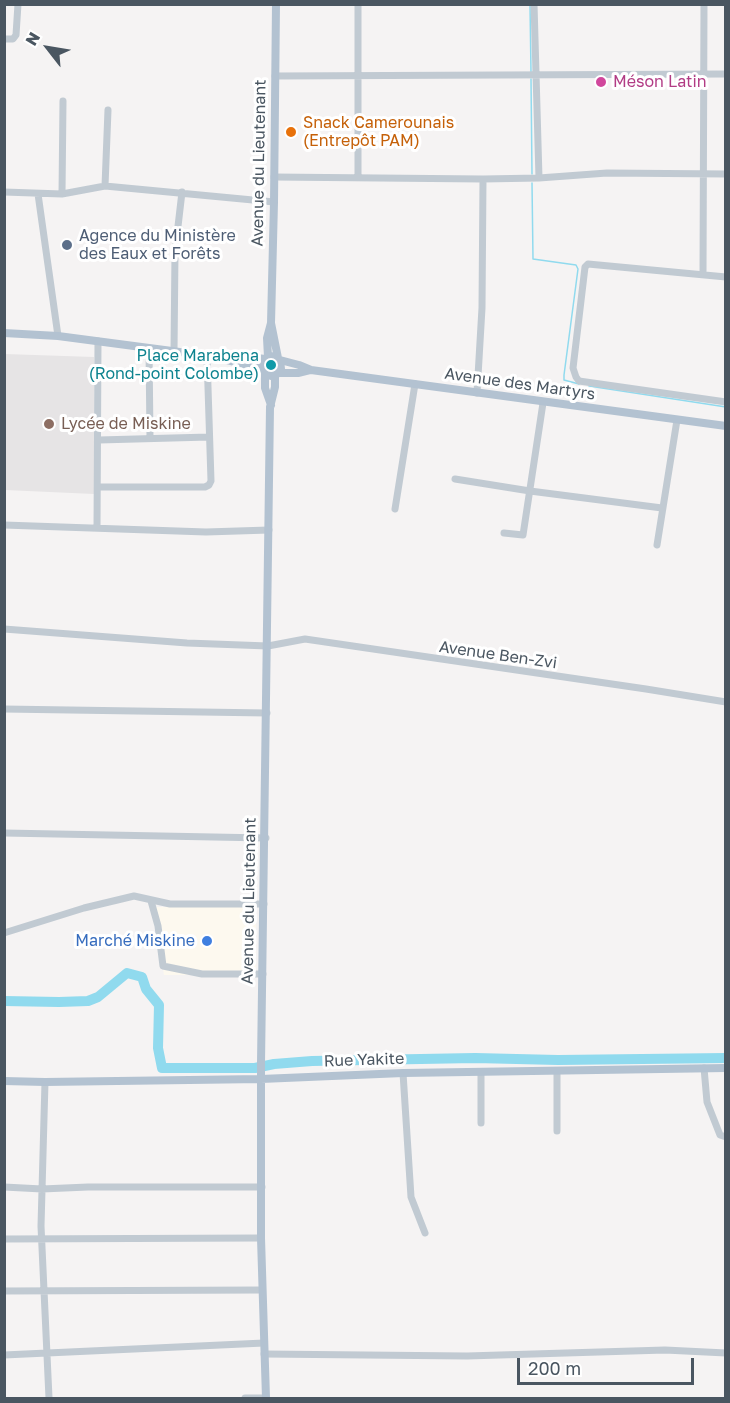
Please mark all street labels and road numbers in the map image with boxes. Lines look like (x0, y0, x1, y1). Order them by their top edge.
street label: Avenue du Lieutenant (248, 79, 270, 247)
street label: Avenue des Martyrs (443, 364, 597, 404)
street label: Avenue Ben-Zvi (438, 637, 558, 673)
street label: Avenue du Lieutenant (238, 817, 260, 985)
street label: Rue Yakite (323, 1049, 405, 1071)

